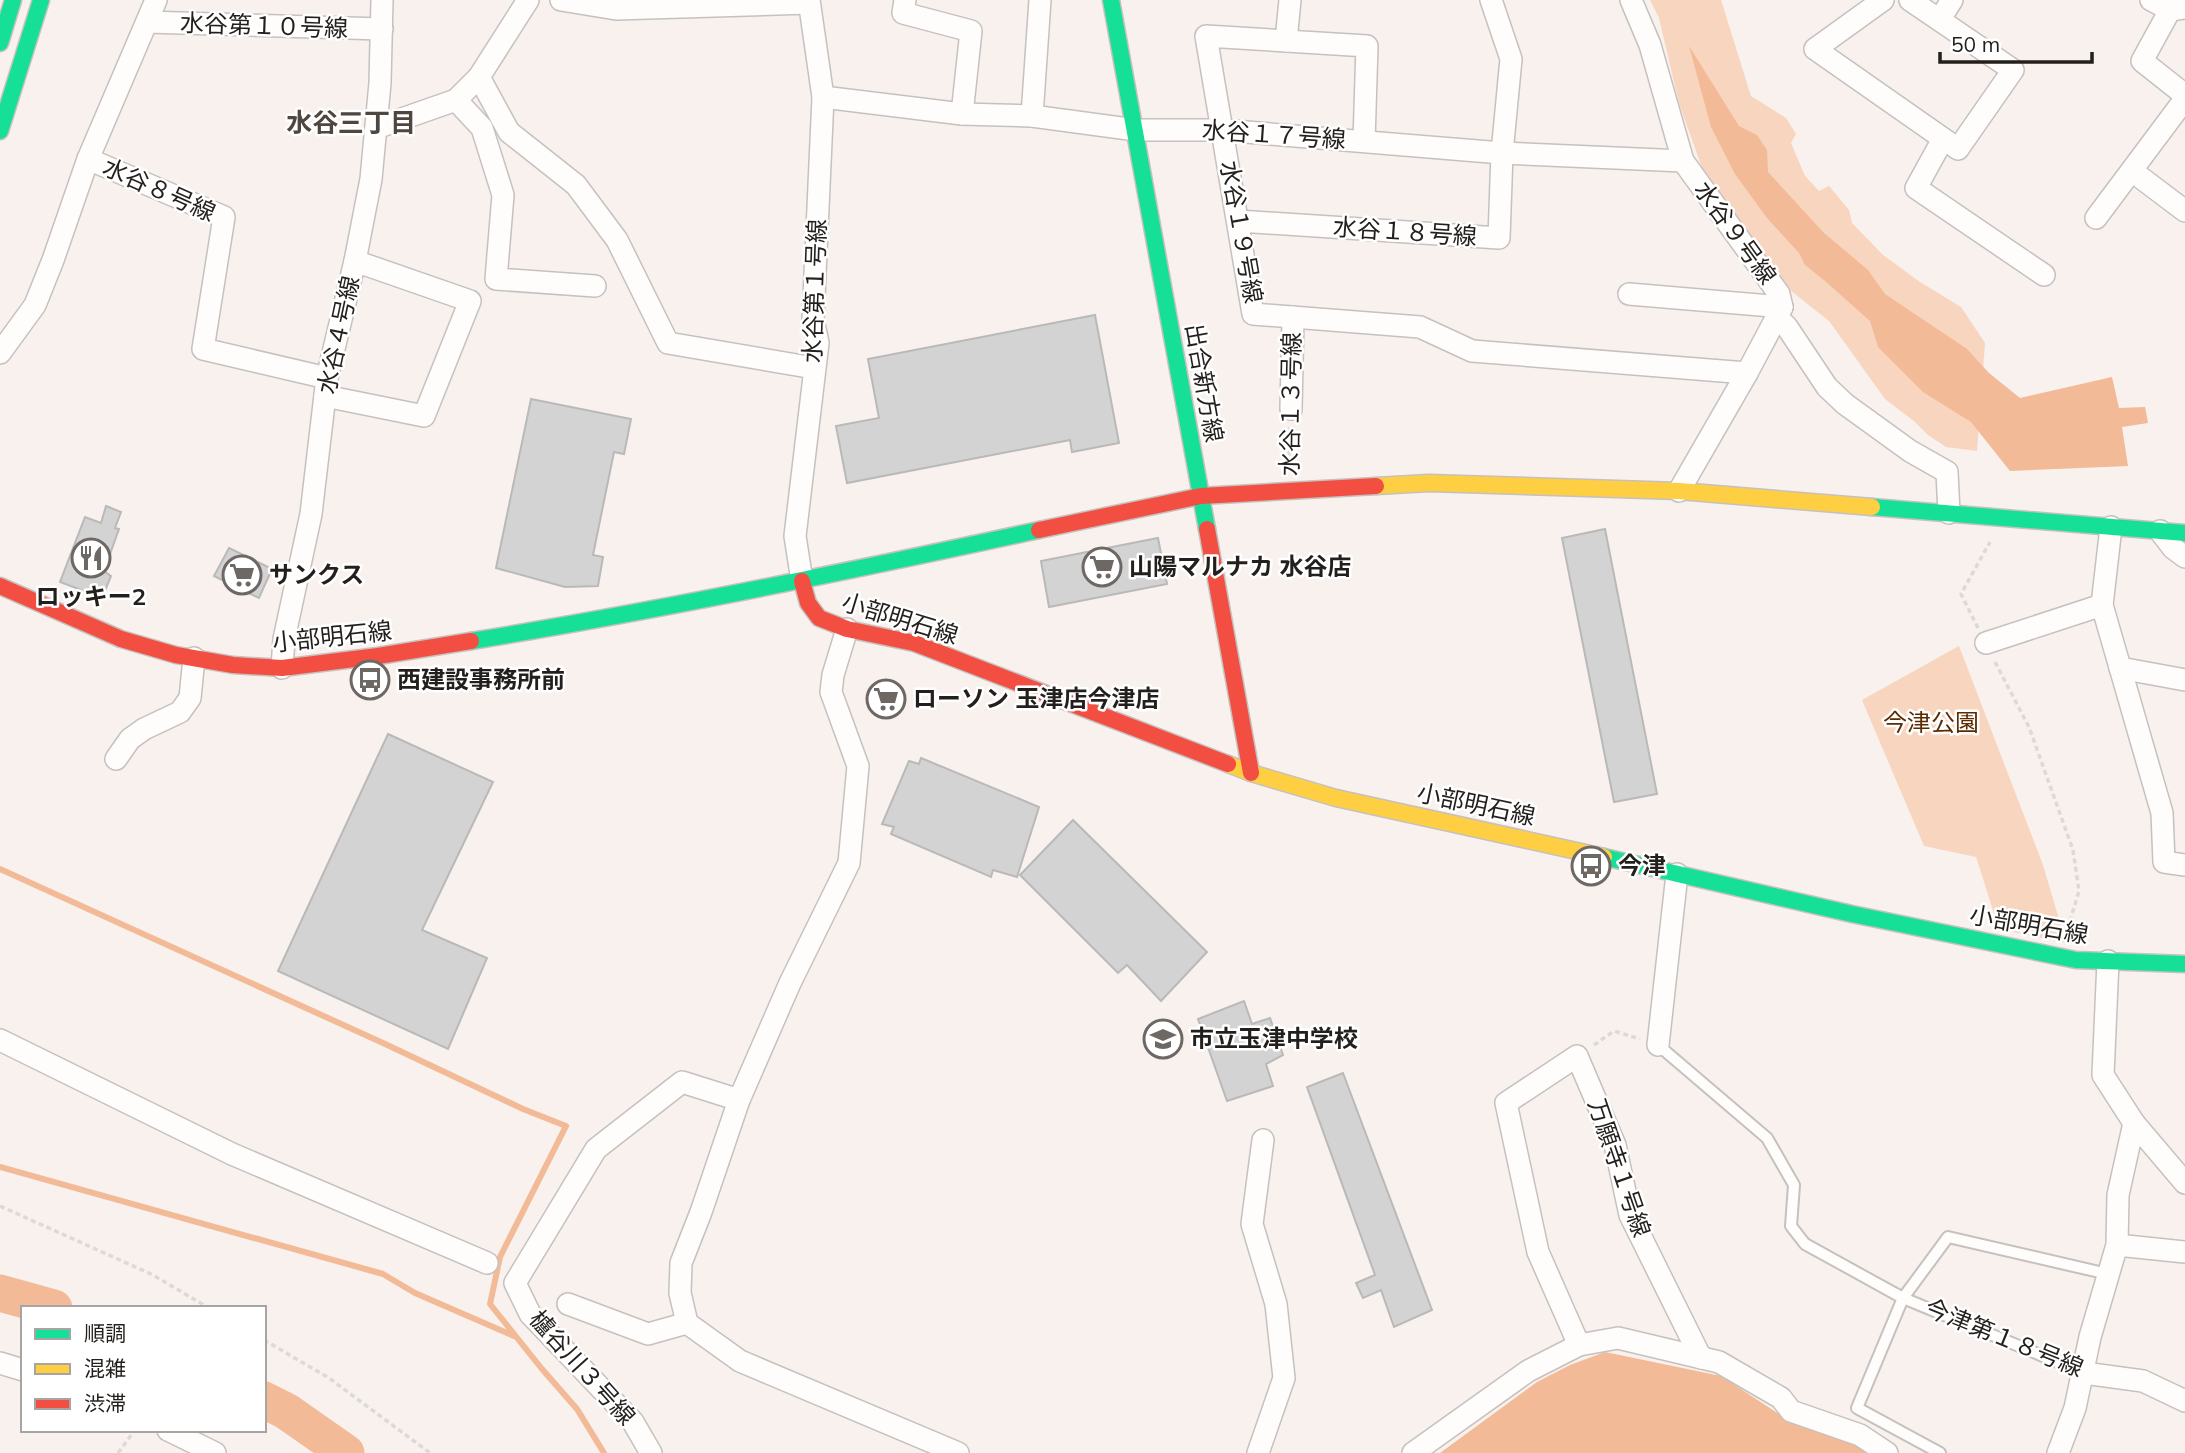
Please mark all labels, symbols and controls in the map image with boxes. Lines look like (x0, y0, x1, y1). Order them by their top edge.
street label: 水谷第１０号線 (180, 7, 349, 43)
scale bar (1940, 21, 2092, 65)
text: 50 m (1951, 31, 2000, 57)
district label: 水谷三丁目 (286, 106, 416, 139)
street label: 水谷１７号線 (1201, 114, 1347, 154)
street label: 水谷８号線 (98, 151, 220, 227)
street label: 水谷１９号線 (1215, 158, 1269, 305)
street label: 水谷９号線 (1688, 175, 1783, 290)
street label: 水谷１８号線 (1332, 211, 1478, 251)
street label: 水谷第１号線 (796, 218, 832, 363)
street label: 水谷４号線 (311, 273, 365, 397)
street label: 出合新方線 (1180, 321, 1230, 445)
street label: 水谷１３号線 (1274, 332, 1306, 476)
restaurant icon: ロッキー2 (70, 537, 112, 579)
supermarket icon: 山陽マルナカ 水谷店 (1081, 546, 1123, 588)
place label: 山陽マルナカ 水谷店 (1129, 551, 1352, 581)
supermarket icon: サンクス (221, 554, 263, 596)
place label: サンクス (269, 559, 364, 589)
place label: ロッキー2 (36, 581, 146, 611)
street label: 小部明石線 (839, 586, 962, 650)
street label: 小部明石線 (271, 615, 393, 657)
bus stop icon: 西建設事務所前 (349, 659, 391, 701)
place label: 西建設事務所前 (397, 664, 565, 694)
supermarket icon: ローソン 玉津店今津店 (865, 678, 907, 720)
place label: ローソン 玉津店今津店 (913, 683, 1160, 713)
park label: 今津公園 (1883, 707, 1979, 737)
street label: 小部明石線 (1414, 777, 1538, 831)
bus stop icon: 今津 (1570, 845, 1612, 887)
place label: 今津 (1618, 850, 1666, 880)
street label: 小部明石線 (1967, 899, 2091, 949)
school or university icon: 市立玉津中学校 (1142, 1018, 1184, 1060)
place label: 市立玉津中学校 (1190, 1023, 1358, 1053)
street label: 万願寺１号線 (1582, 1095, 1658, 1241)
street label: 今津第１８号線 (1921, 1292, 2088, 1382)
street label: 櫨谷川３号線 (523, 1304, 642, 1431)
legend (21, 1306, 266, 1432)
text: 順調 (84, 1320, 126, 1346)
text: 混雑 (84, 1355, 126, 1381)
text: 渋滞 (84, 1390, 126, 1416)

